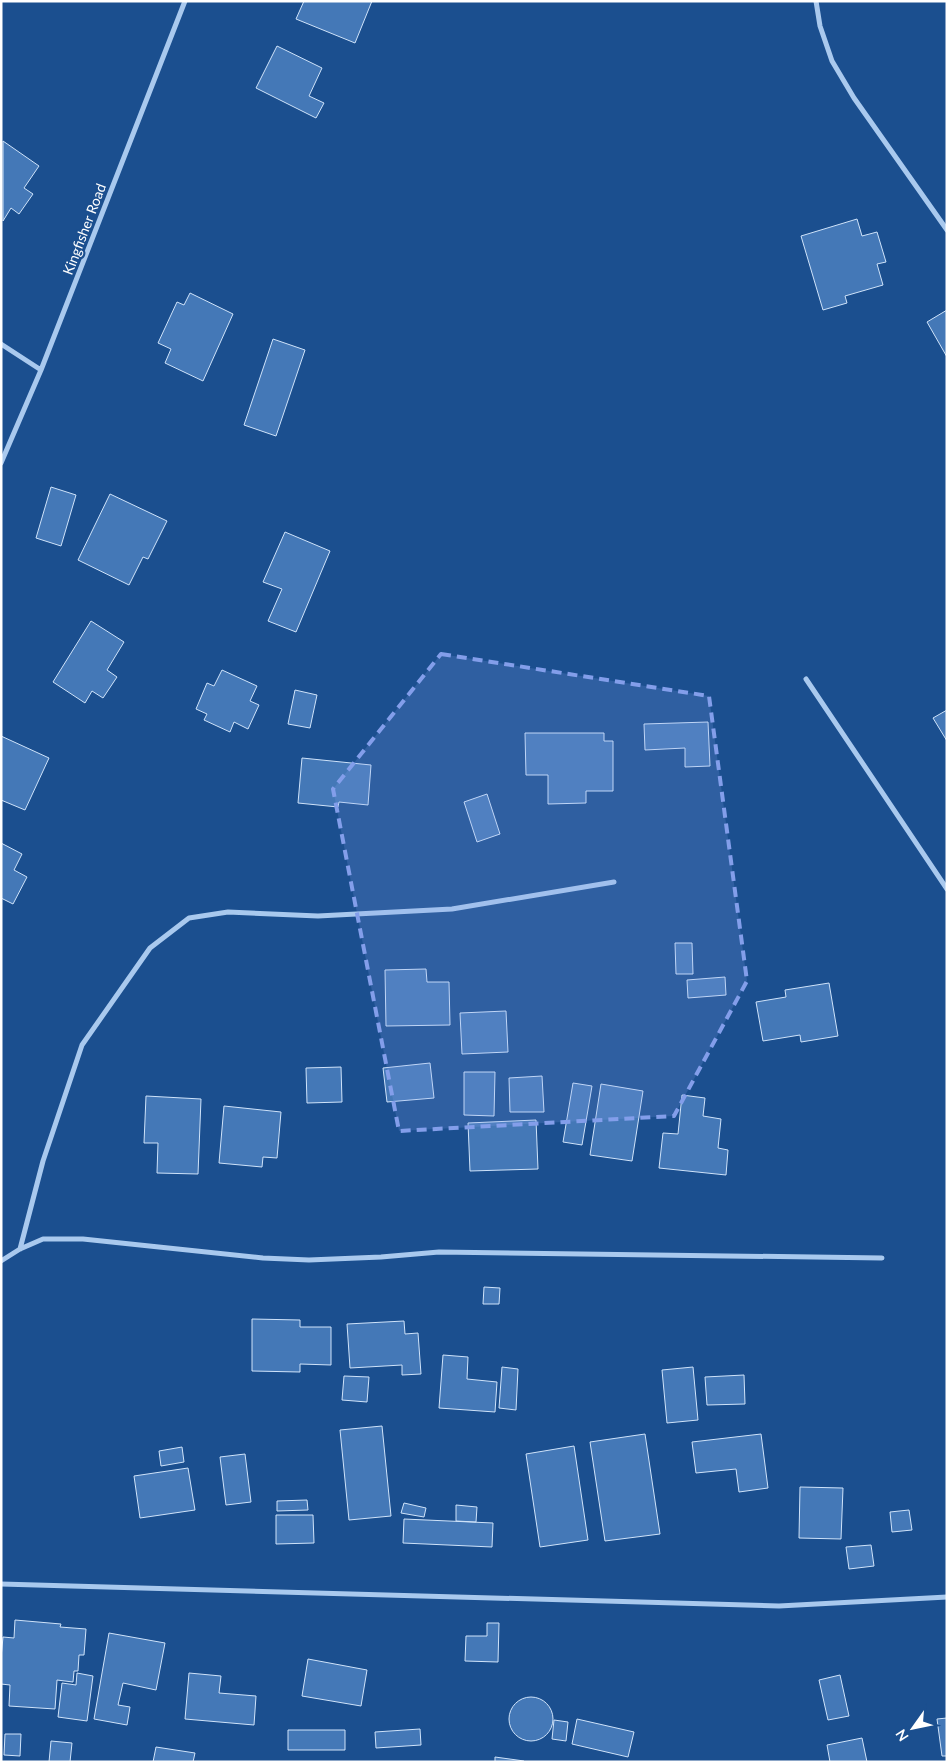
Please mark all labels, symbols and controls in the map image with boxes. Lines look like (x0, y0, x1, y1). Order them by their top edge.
street label: Kingfisher Road (59, 181, 109, 277)
north arrow (888, 1703, 938, 1753)
text: N (892, 1726, 912, 1745)

